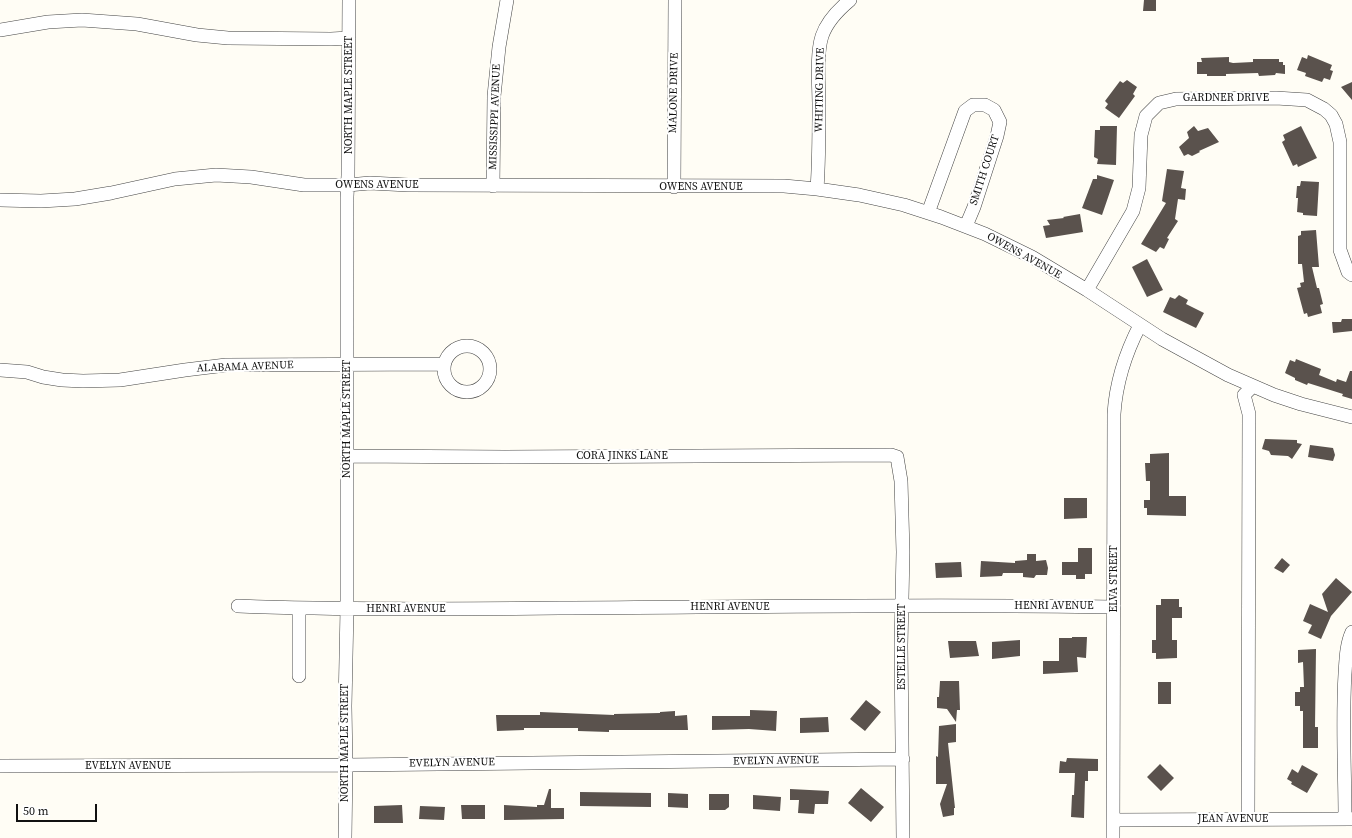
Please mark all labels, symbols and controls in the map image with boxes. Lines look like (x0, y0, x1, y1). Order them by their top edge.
street label: NORTH MAPLE STREET (342, 36, 356, 154)
street label: WHITING DRIVE (813, 48, 827, 132)
street label: MALONE DRIVE (667, 52, 681, 134)
street label: MISSISSIPPI AVENUE (487, 64, 503, 170)
street label: GARDNER DRIVE (1183, 91, 1269, 105)
street label: SMITH COURT (967, 133, 1003, 207)
street label: OWENS AVENUE (335, 178, 419, 192)
street label: OWENS AVENUE (659, 180, 743, 194)
street label: OWENS AVENUE (984, 230, 1064, 282)
street label: ALABAMA AVENUE (196, 359, 294, 375)
street label: NORTH MAPLE STREET (340, 360, 354, 478)
street label: CORA JINKS LANE (576, 449, 668, 463)
street label: ELVA STREET (1107, 545, 1121, 613)
street label: HENRI AVENUE (1014, 599, 1094, 613)
street label: HENRI AVENUE (690, 600, 770, 614)
street label: HENRI AVENUE (366, 602, 446, 616)
street label: ESTELLE STREET (895, 604, 909, 690)
street label: NORTH MAPLE STREET (338, 684, 352, 802)
street label: EVELYN AVENUE (733, 754, 819, 768)
street label: EVELYN AVENUE (409, 756, 495, 770)
street label: EVELYN AVENUE (85, 759, 171, 773)
scale bar (18, 796, 99, 822)
text: 50 m (23, 803, 49, 819)
street label: JEAN AVENUE (1197, 812, 1269, 826)

